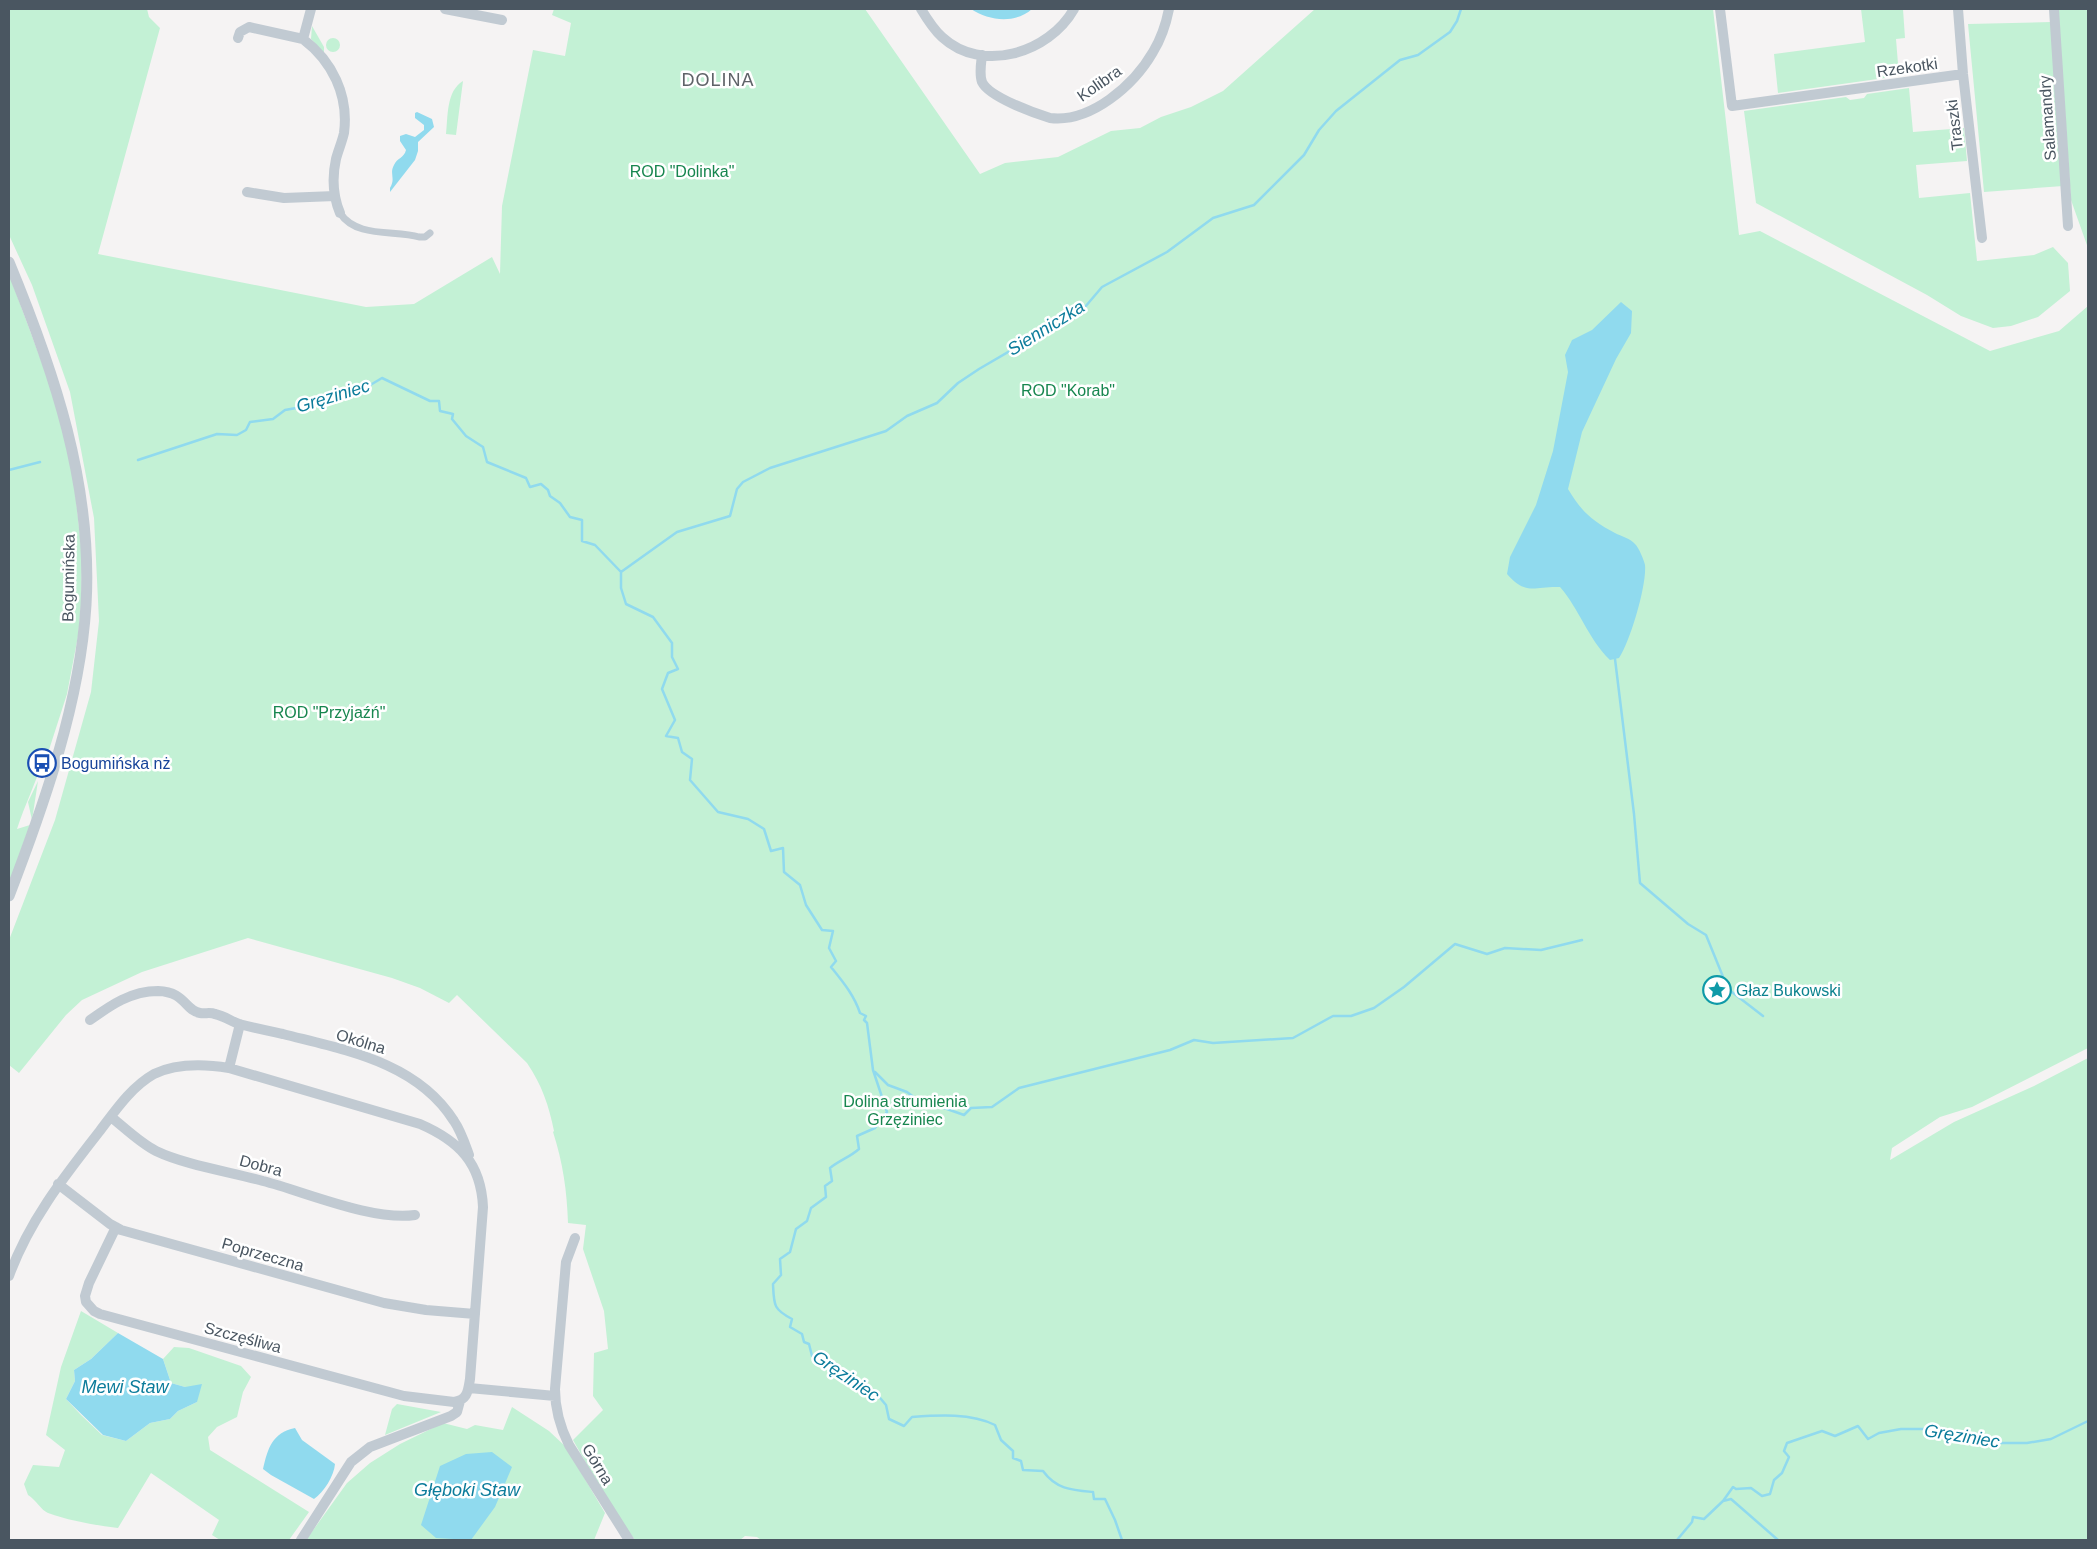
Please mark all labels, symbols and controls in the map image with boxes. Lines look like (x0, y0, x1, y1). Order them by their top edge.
street label: Rzekotki (1876, 55, 1939, 80)
street label: Kolibra (1074, 62, 1125, 105)
district label: DOLINA (681, 70, 755, 90)
street label: Salamandry (2036, 75, 2059, 161)
street label: Traszki (1943, 99, 1966, 151)
park label: ROD "Dolinka" (630, 163, 734, 180)
water label: Sienniczka (1004, 296, 1088, 360)
water label: Gręziniec (294, 375, 372, 417)
park label: ROD "Korab" (1021, 382, 1115, 399)
street label: Bogumińska (59, 534, 78, 622)
park label: ROD "Przyjaźń" (273, 704, 385, 721)
bus stop icon: Bogumińska nż (27, 748, 57, 778)
place label: Bogumińska nż (61, 755, 170, 772)
place icon: Głaz Bukowski (1702, 975, 1732, 1005)
place label: Głaz Bukowski (1736, 982, 1841, 999)
street label: Okólna (334, 1026, 388, 1057)
park label: Dolina strumienia Grzęziniec (843, 1093, 967, 1128)
street label: Dobra (238, 1152, 284, 1179)
street label: Poprzeczna (220, 1235, 306, 1274)
street label: Szczęśliwa (202, 1319, 283, 1356)
water label: Gręziniec (809, 1346, 883, 1406)
water label: Mewi Staw (81, 1377, 170, 1397)
water label: Gręziniec (1923, 1420, 2001, 1452)
street label: Górna (579, 1441, 616, 1488)
water label: Głęboki Staw (414, 1480, 521, 1500)

